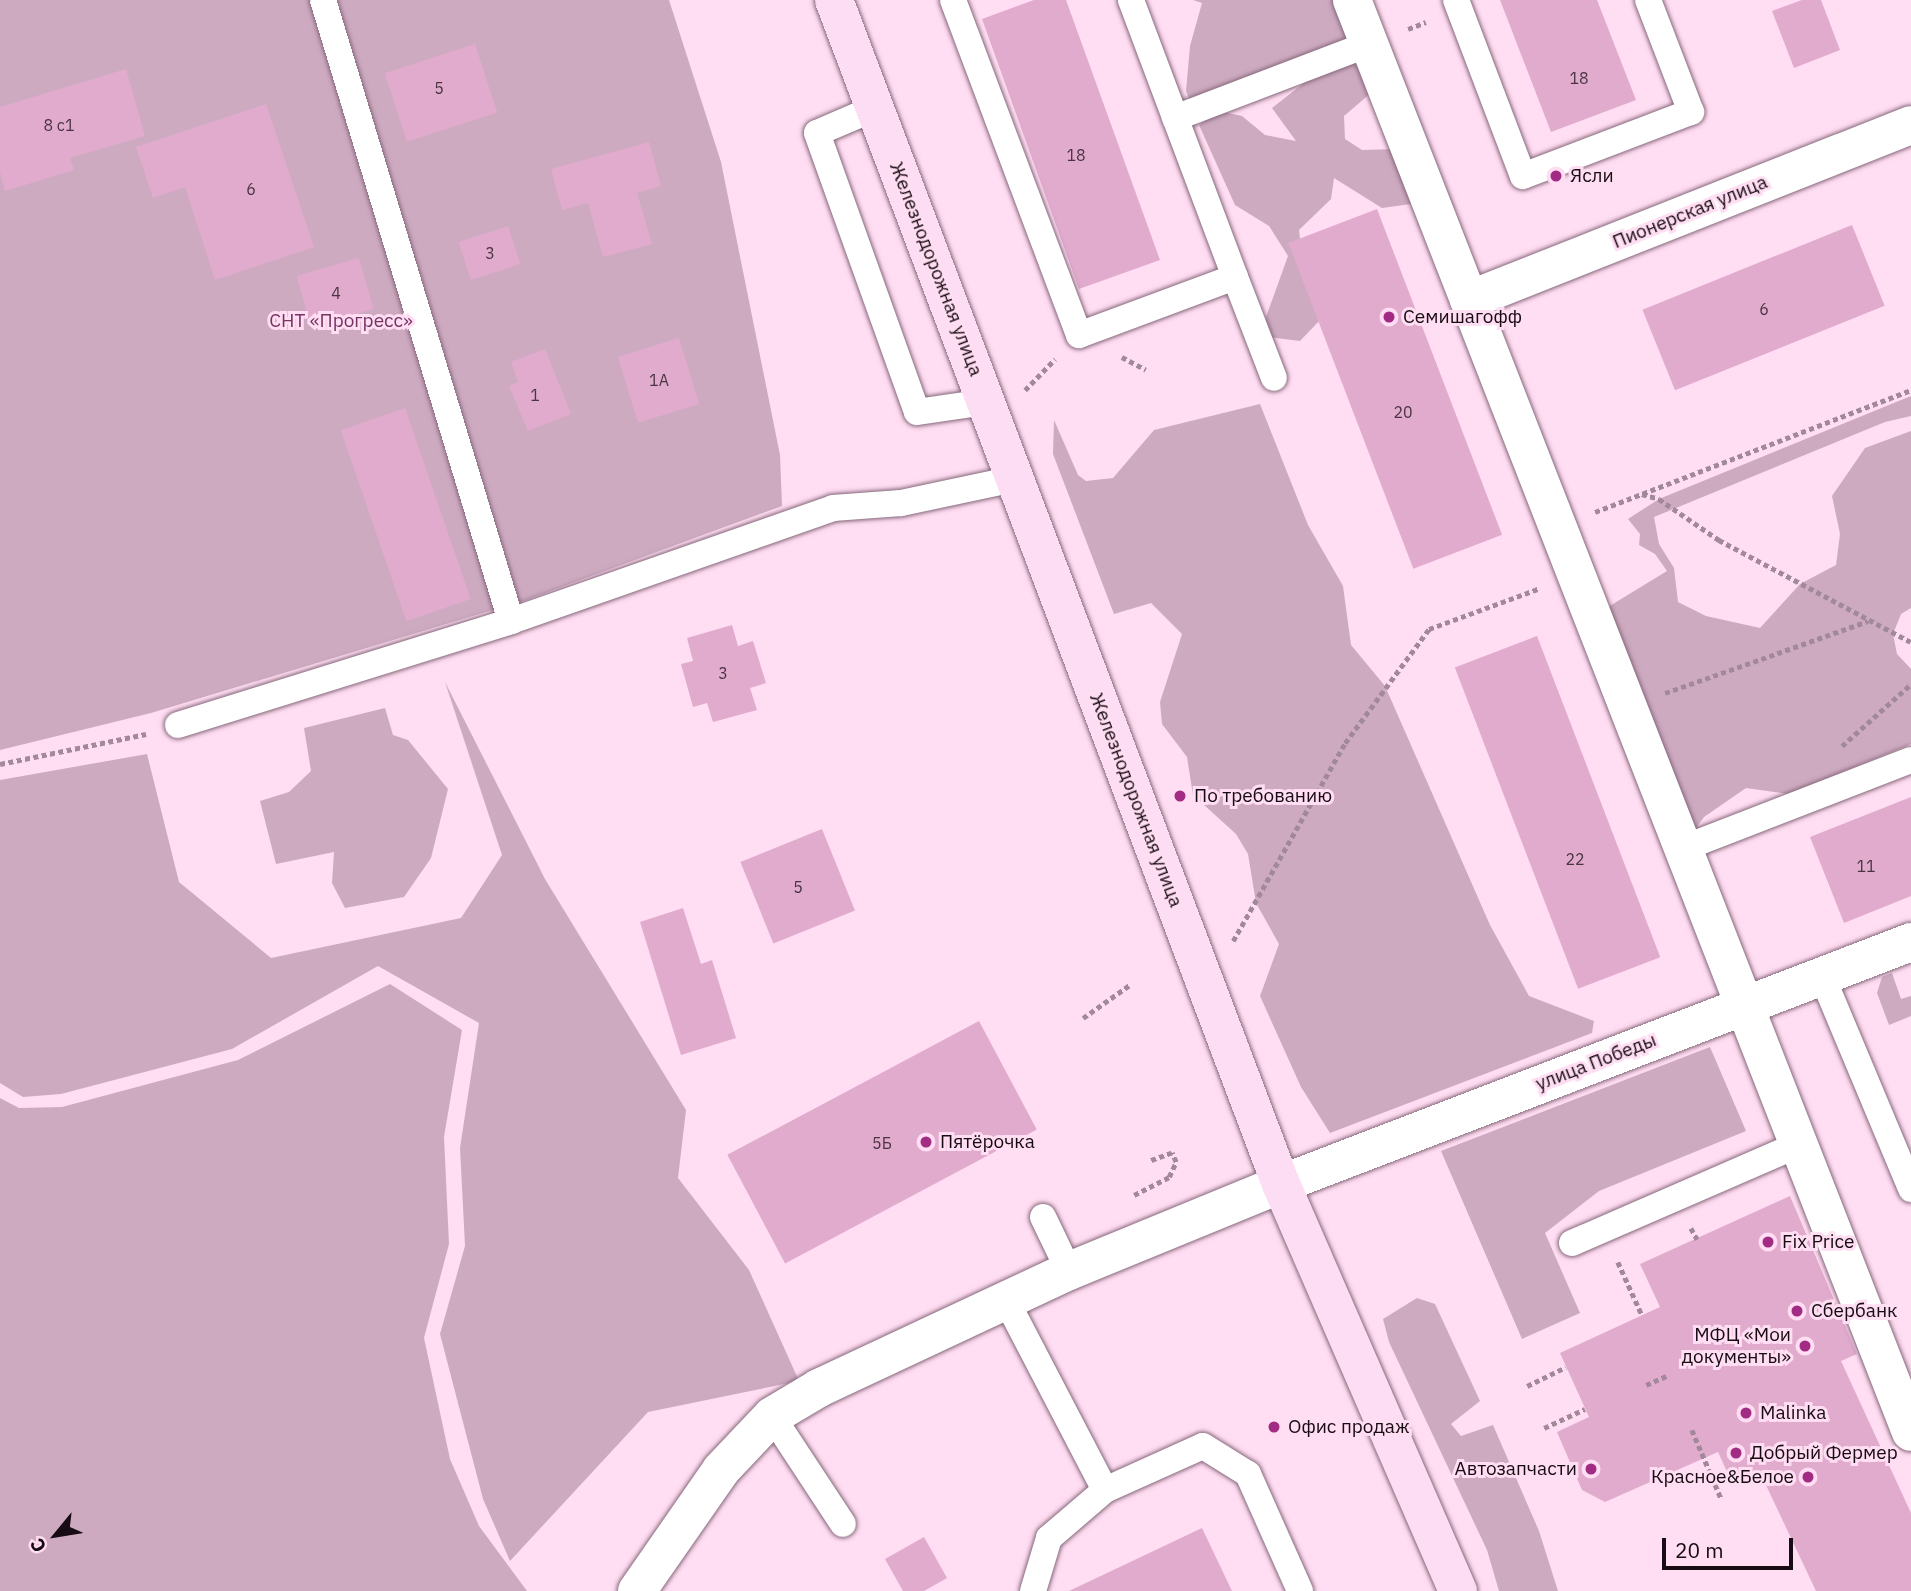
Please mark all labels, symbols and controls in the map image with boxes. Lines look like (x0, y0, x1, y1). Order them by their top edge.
house number: 18 (1569, 68, 1589, 88)
house number: 5 (434, 78, 444, 98)
house number: 8 c1 (43, 115, 75, 135)
house number: 18 (1066, 145, 1086, 165)
street label: Железнодорожная улица (885, 159, 987, 379)
place label: Ясли (1570, 165, 1614, 187)
marker: Ясли (1548, 168, 1564, 184)
street label: Пионерская улица (1609, 171, 1771, 253)
house number: 6 (246, 179, 256, 199)
house number: 3 (485, 243, 495, 263)
house number: 4 (331, 283, 341, 303)
house number: 6 (1759, 299, 1769, 319)
place label: Семишагофф (1403, 306, 1522, 328)
marker: Семишагофф (1381, 309, 1397, 325)
park label: СНТ «Прогресс» (269, 310, 413, 332)
house number: 1А (649, 370, 669, 390)
house number: 1 (530, 385, 540, 405)
house number: 20 (1393, 402, 1413, 422)
house number: 3 (718, 663, 728, 683)
street label: Железнодорожная улица (1085, 690, 1187, 910)
place label: По требованию (1194, 785, 1332, 807)
marker: По требованию (1172, 788, 1188, 804)
house number: 22 (1565, 849, 1585, 869)
house number: 11 (1856, 856, 1876, 876)
house number: 5 (793, 877, 803, 897)
street label: улица Победы (1533, 1029, 1659, 1095)
place label: Пятёрочка (940, 1131, 1035, 1153)
house number: 5Б (872, 1133, 892, 1153)
marker: Пятёрочка (918, 1134, 934, 1150)
place label: Fix Price (1782, 1231, 1854, 1253)
marker: Fix Price (1760, 1234, 1776, 1250)
place label: Сбербанк (1811, 1300, 1898, 1322)
marker: Сбербанк (1789, 1303, 1805, 1319)
place label: МФЦ «Мои документы» (1682, 1324, 1791, 1368)
marker: МФЦ «Мои документы» (1797, 1338, 1813, 1354)
place label: Malinka (1760, 1402, 1826, 1424)
marker: Malinka (1738, 1405, 1754, 1421)
place label: Офис продаж (1288, 1416, 1410, 1438)
marker: Офис продаж (1266, 1419, 1282, 1435)
place label: Добрый Фермер (1750, 1442, 1898, 1464)
marker: Добрый Фермер (1728, 1445, 1744, 1461)
place label: Автозапчасти (1455, 1458, 1577, 1480)
marker: Автозапчасти (1583, 1461, 1599, 1477)
place label: Красное&Белое (1651, 1466, 1794, 1488)
marker: Красное&Белое (1800, 1469, 1816, 1485)
north arrow (21, 1500, 91, 1570)
scale bar (1666, 1524, 1797, 1568)
text: С (24, 1534, 51, 1557)
text: 20 m (1675, 1536, 1724, 1564)

